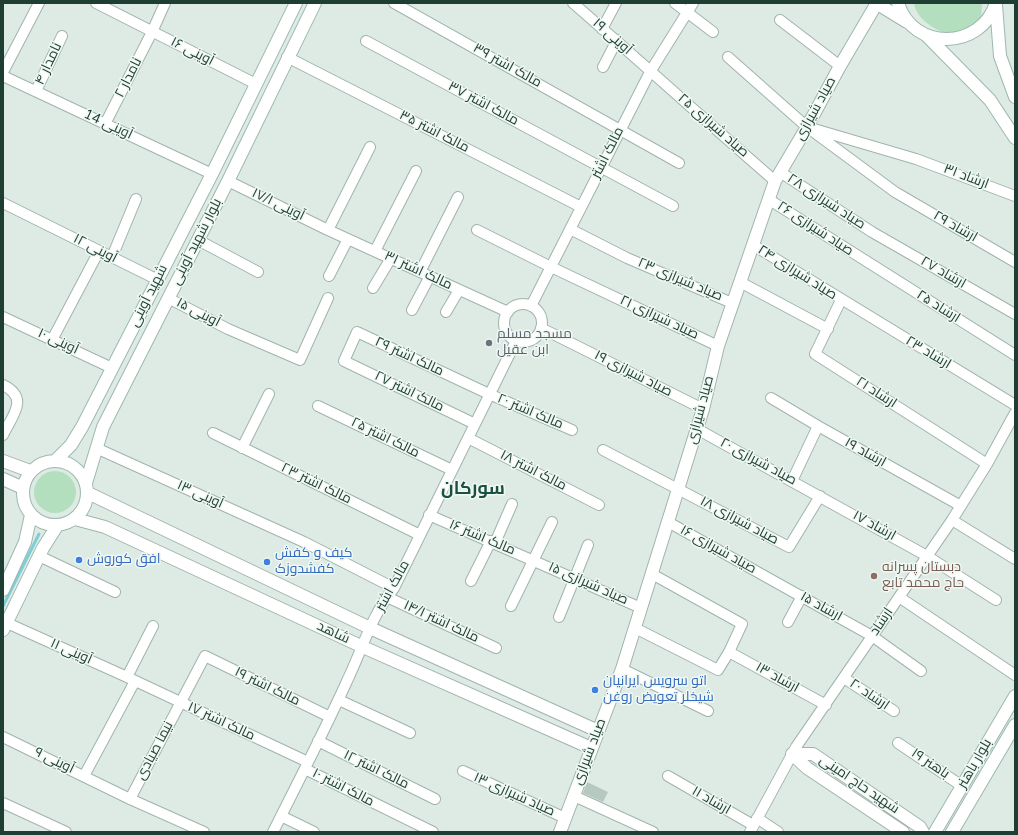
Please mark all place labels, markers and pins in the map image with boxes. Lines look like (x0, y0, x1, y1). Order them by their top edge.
place label: مسجد مسلم ابن عقیل (497, 327, 572, 360)
marker: مسجد مسلم ابن عقیل (484, 338, 494, 348)
place label: کیف و کفش کفشدوزک (275, 546, 353, 578)
place label: افق کوروش (87, 552, 160, 568)
marker: افق کوروش (74, 555, 84, 565)
marker: کیف و کفش کفشدوزک (262, 557, 272, 567)
place label: دبستان پسرانه حاج محمد تابع (882, 560, 964, 592)
marker: دبستان پسرانه حاج محمد تابع (869, 571, 879, 581)
place label: اتو سرویس ایرانیان شیخلر تعویض روغن (603, 674, 714, 706)
marker: اتو سرویس ایرانیان شیخلر تعویض روغن (590, 685, 600, 695)

